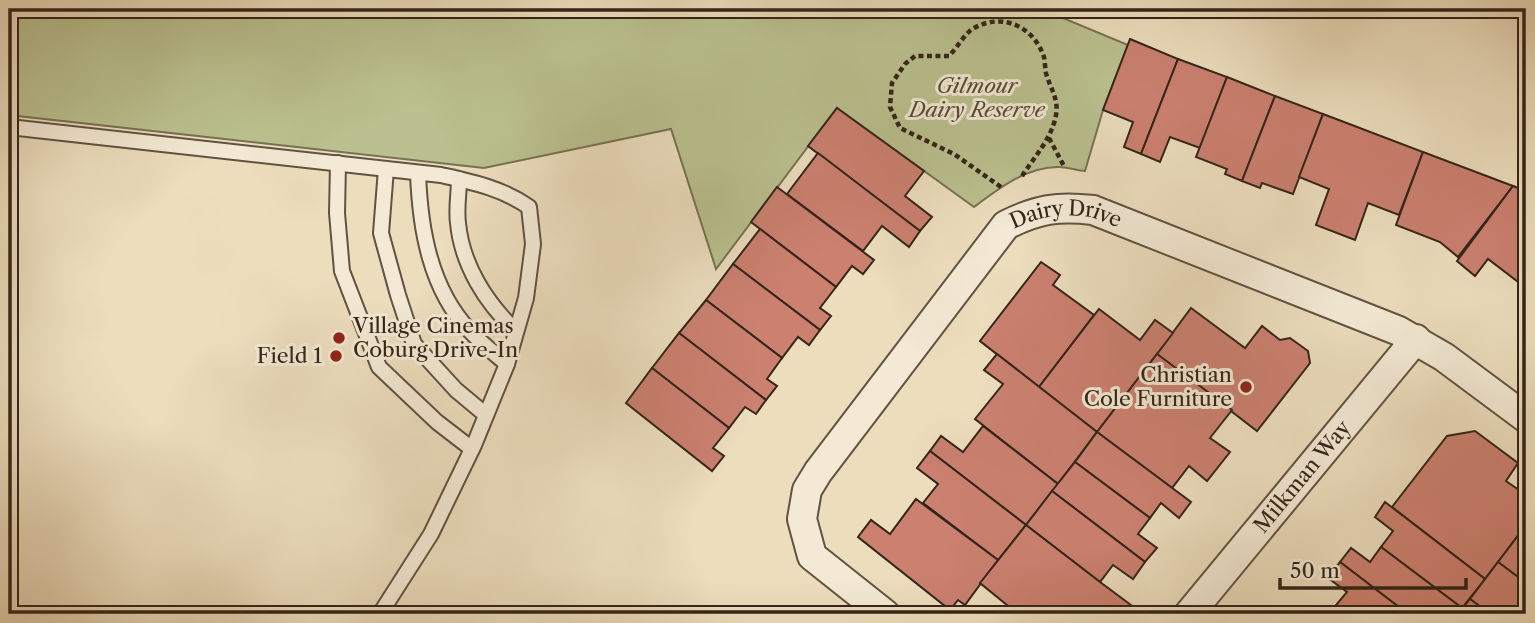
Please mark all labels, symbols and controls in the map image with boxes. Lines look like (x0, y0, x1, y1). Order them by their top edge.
park label: Gilmour Dairy Reserve (907, 73, 1046, 122)
street label: Dairy Drive (1006, 195, 1126, 234)
place label: Village Cinemas Coburg Drive-In (352, 313, 518, 362)
marker: Village Cinemas Coburg Drive-In (331, 330, 347, 346)
place label: Field 1 (257, 343, 322, 368)
marker: Field 1 (328, 348, 344, 364)
place label: Christian Cole Furniture (1084, 362, 1232, 411)
marker: Christian Cole Furniture (1238, 379, 1254, 395)
street label: Milkman Way (1248, 415, 1356, 538)
scale bar (1280, 546, 1465, 590)
text: 50 m (1290, 558, 1340, 583)

